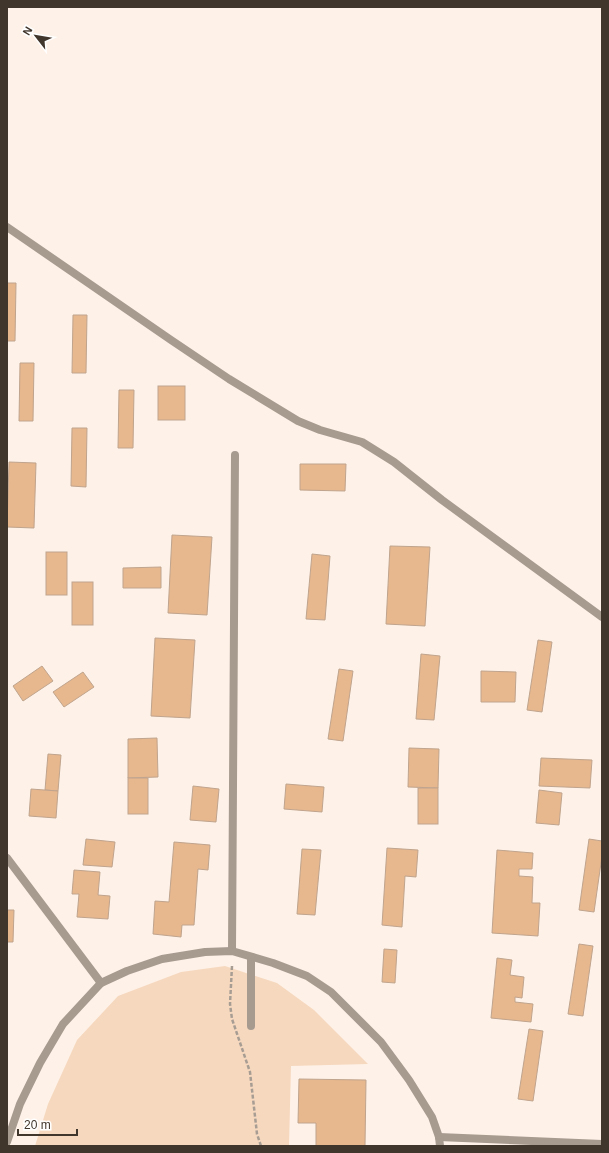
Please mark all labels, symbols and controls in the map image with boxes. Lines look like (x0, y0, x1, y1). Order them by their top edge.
north arrow (16, 16, 56, 56)
text: N (20, 24, 35, 37)
scale bar (18, 1111, 77, 1137)
text: 20 m (24, 1118, 51, 1132)

